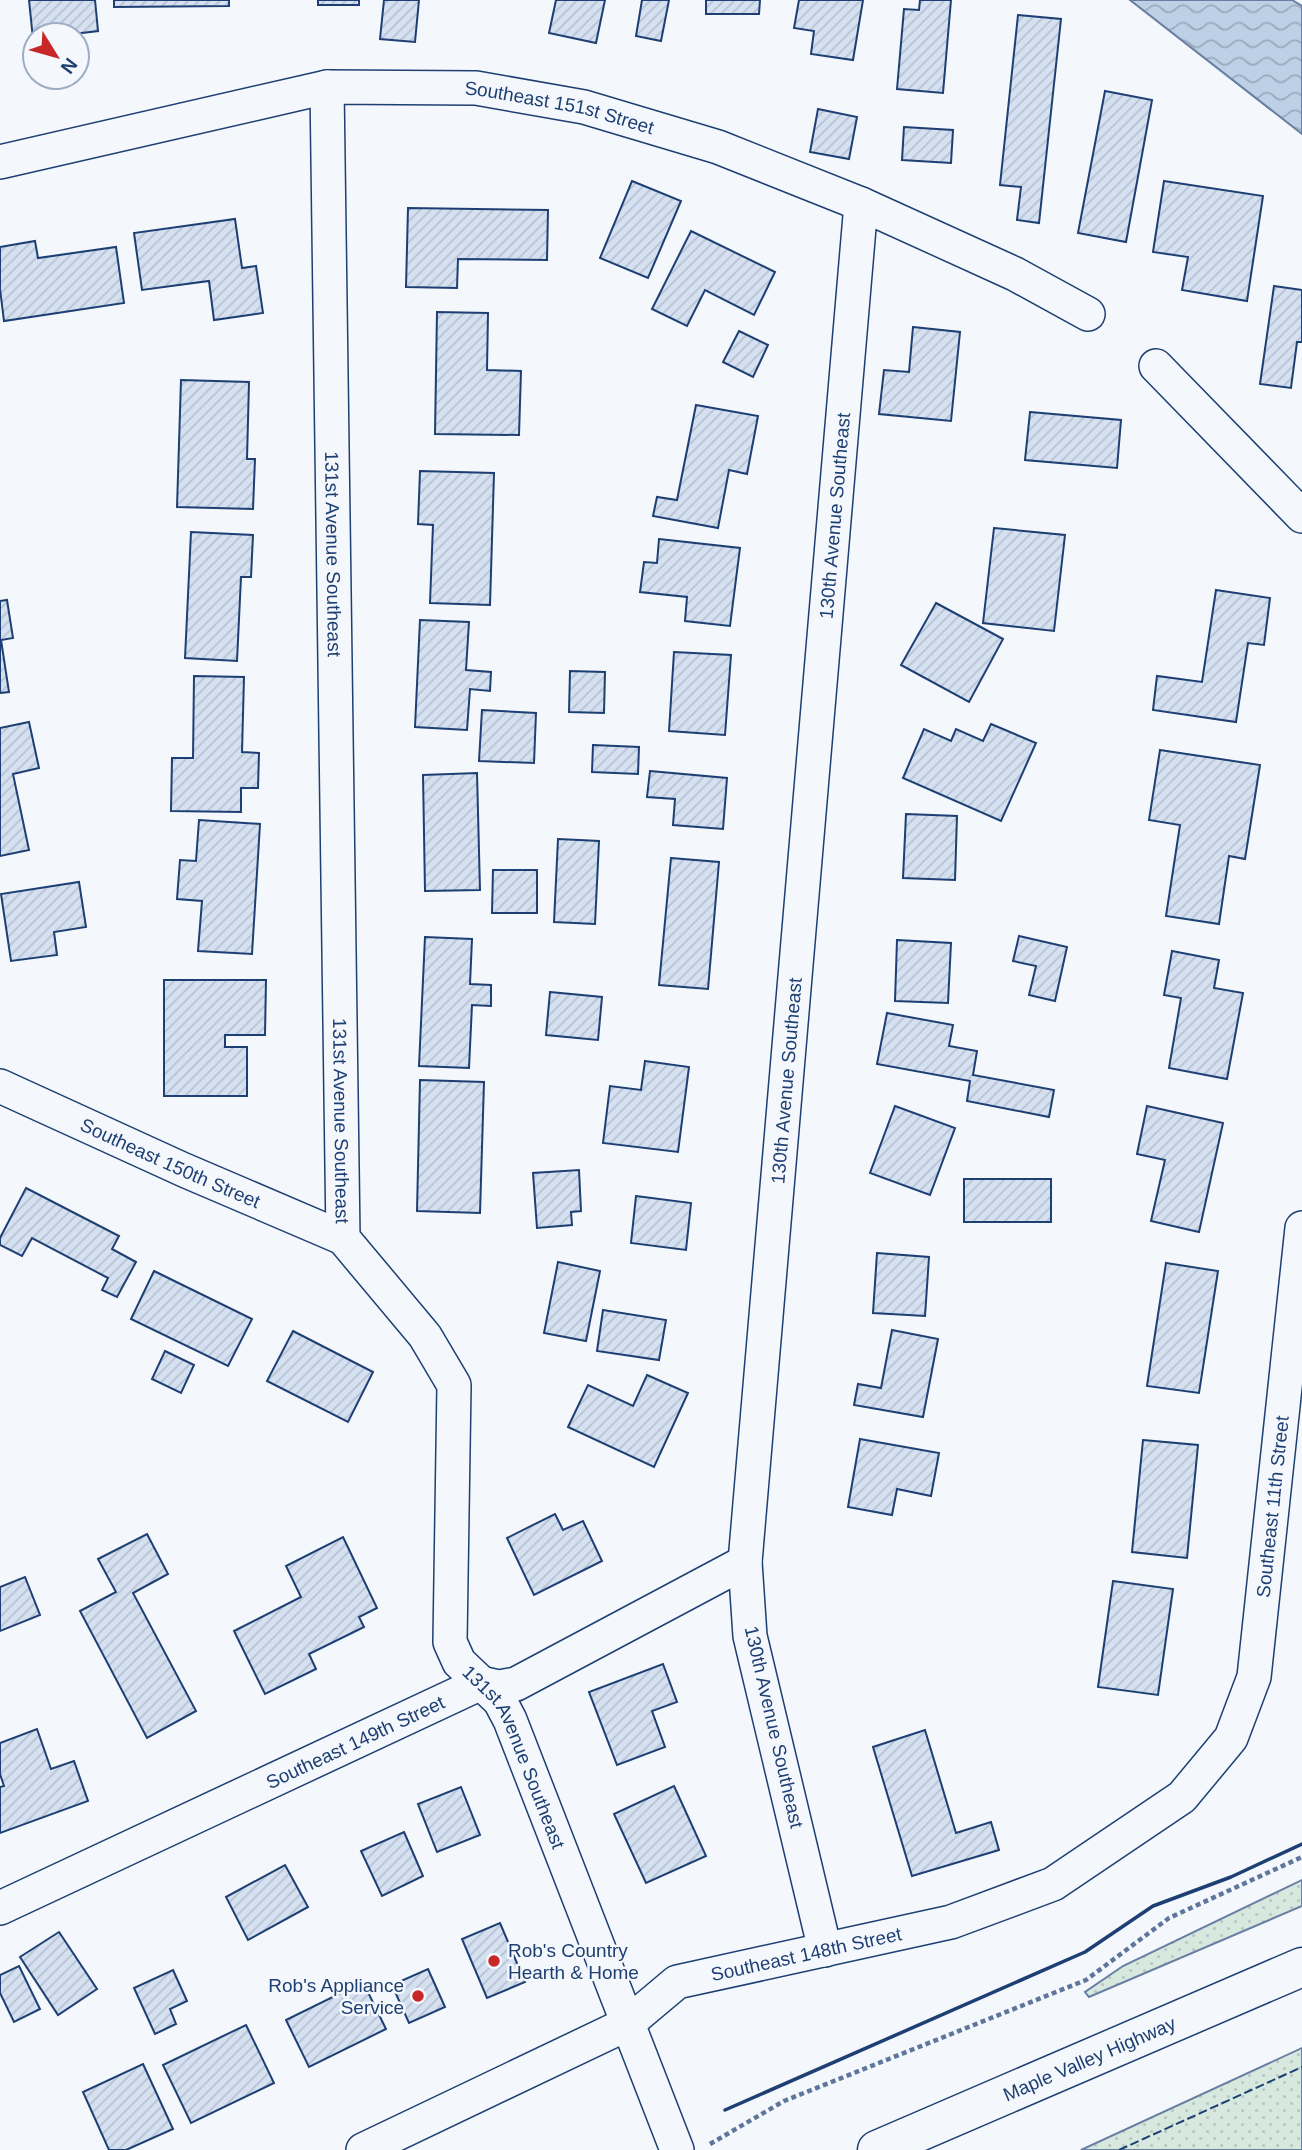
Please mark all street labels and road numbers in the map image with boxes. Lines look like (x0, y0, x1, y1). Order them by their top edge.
street label: Southeast 151st Street (465, 77, 657, 138)
street label: 130th Avenue Southeast (815, 411, 854, 620)
street label: 131st Avenue Southeast (322, 451, 345, 658)
street label: 130th Avenue Southeast (767, 976, 805, 1185)
street label: 131st Avenue Southeast (329, 1018, 353, 1225)
street label: Southeast 150th Street (77, 1114, 264, 1212)
street label: Southeast 11th Street (1252, 1414, 1292, 1598)
street label: 130th Avenue Southeast (741, 1624, 808, 1831)
street label: 131st Avenue Southeast (458, 1661, 570, 1852)
street label: Southeast 149th Street (263, 1691, 448, 1793)
street label: Southeast 148th Street (709, 1923, 904, 1985)
street label: Maple Valley Highway (1000, 2012, 1179, 2105)

